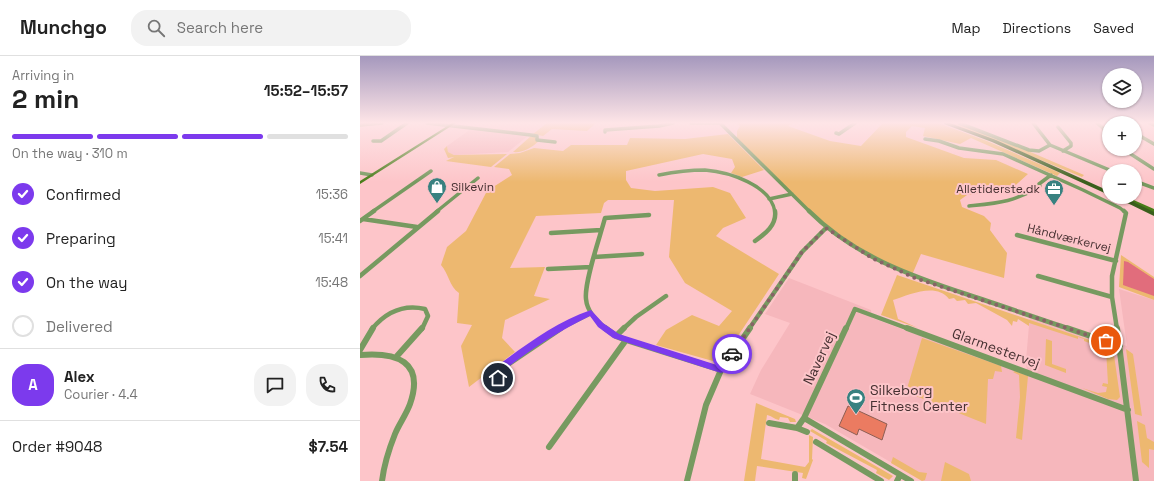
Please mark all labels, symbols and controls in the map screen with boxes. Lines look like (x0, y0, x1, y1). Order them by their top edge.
search box (131, 10, 411, 46)
text: Munchgo (20, 15, 107, 40)
icon: search (145, 17, 167, 39)
text: Search here (177, 18, 263, 37)
text: Map (951, 19, 981, 37)
text: Directions (1003, 19, 1071, 37)
text: Saved (1093, 19, 1134, 37)
text: Arriving in (12, 67, 74, 84)
map controls (1102, 68, 1142, 204)
button: layers (1102, 68, 1142, 108)
text: 15:52–15:57 (264, 81, 348, 100)
text: 2 min (12, 82, 79, 116)
button: + (1102, 116, 1142, 156)
text: On the way · 310 m (12, 145, 128, 162)
button: − (1102, 164, 1142, 204)
shop icon: Silkevin (426, 176, 448, 204)
office icon: Alletiderste.dk (1043, 178, 1065, 206)
place label: Silkevin (451, 179, 494, 195)
place label: Alletiderste.dk (956, 181, 1041, 197)
icon: check (12, 183, 34, 205)
text: Confirmed (46, 185, 121, 204)
text: 15:36 (316, 186, 348, 203)
street label: Håndværkervej (1025, 220, 1113, 256)
icon: check (12, 227, 34, 249)
text: Preparing (46, 229, 116, 248)
text: 15:41 (318, 230, 348, 247)
icon: check (12, 271, 34, 293)
text: On the way (46, 273, 127, 292)
text: 15:48 (315, 274, 348, 291)
text: Delivered (46, 317, 113, 336)
street label: Glarmestervej (950, 324, 1042, 372)
pin (1089, 324, 1123, 358)
street label: Navervej (799, 328, 839, 388)
icon: bag (1095, 330, 1117, 352)
courier (712, 334, 752, 374)
icon: car (721, 343, 743, 365)
pin (481, 361, 515, 395)
button: chat (254, 364, 296, 406)
button: phone (306, 364, 348, 406)
text: Alex (64, 367, 95, 386)
icon: home (487, 367, 509, 389)
text: A (28, 375, 38, 394)
place label: Silkeborg Fitness Center (870, 381, 968, 415)
text: Courier · 4.4 (64, 386, 138, 403)
sports icon: Silkeborg Fitness Center (845, 387, 867, 415)
text: Order #9048 (12, 437, 102, 456)
text: $7.54 (309, 437, 348, 456)

